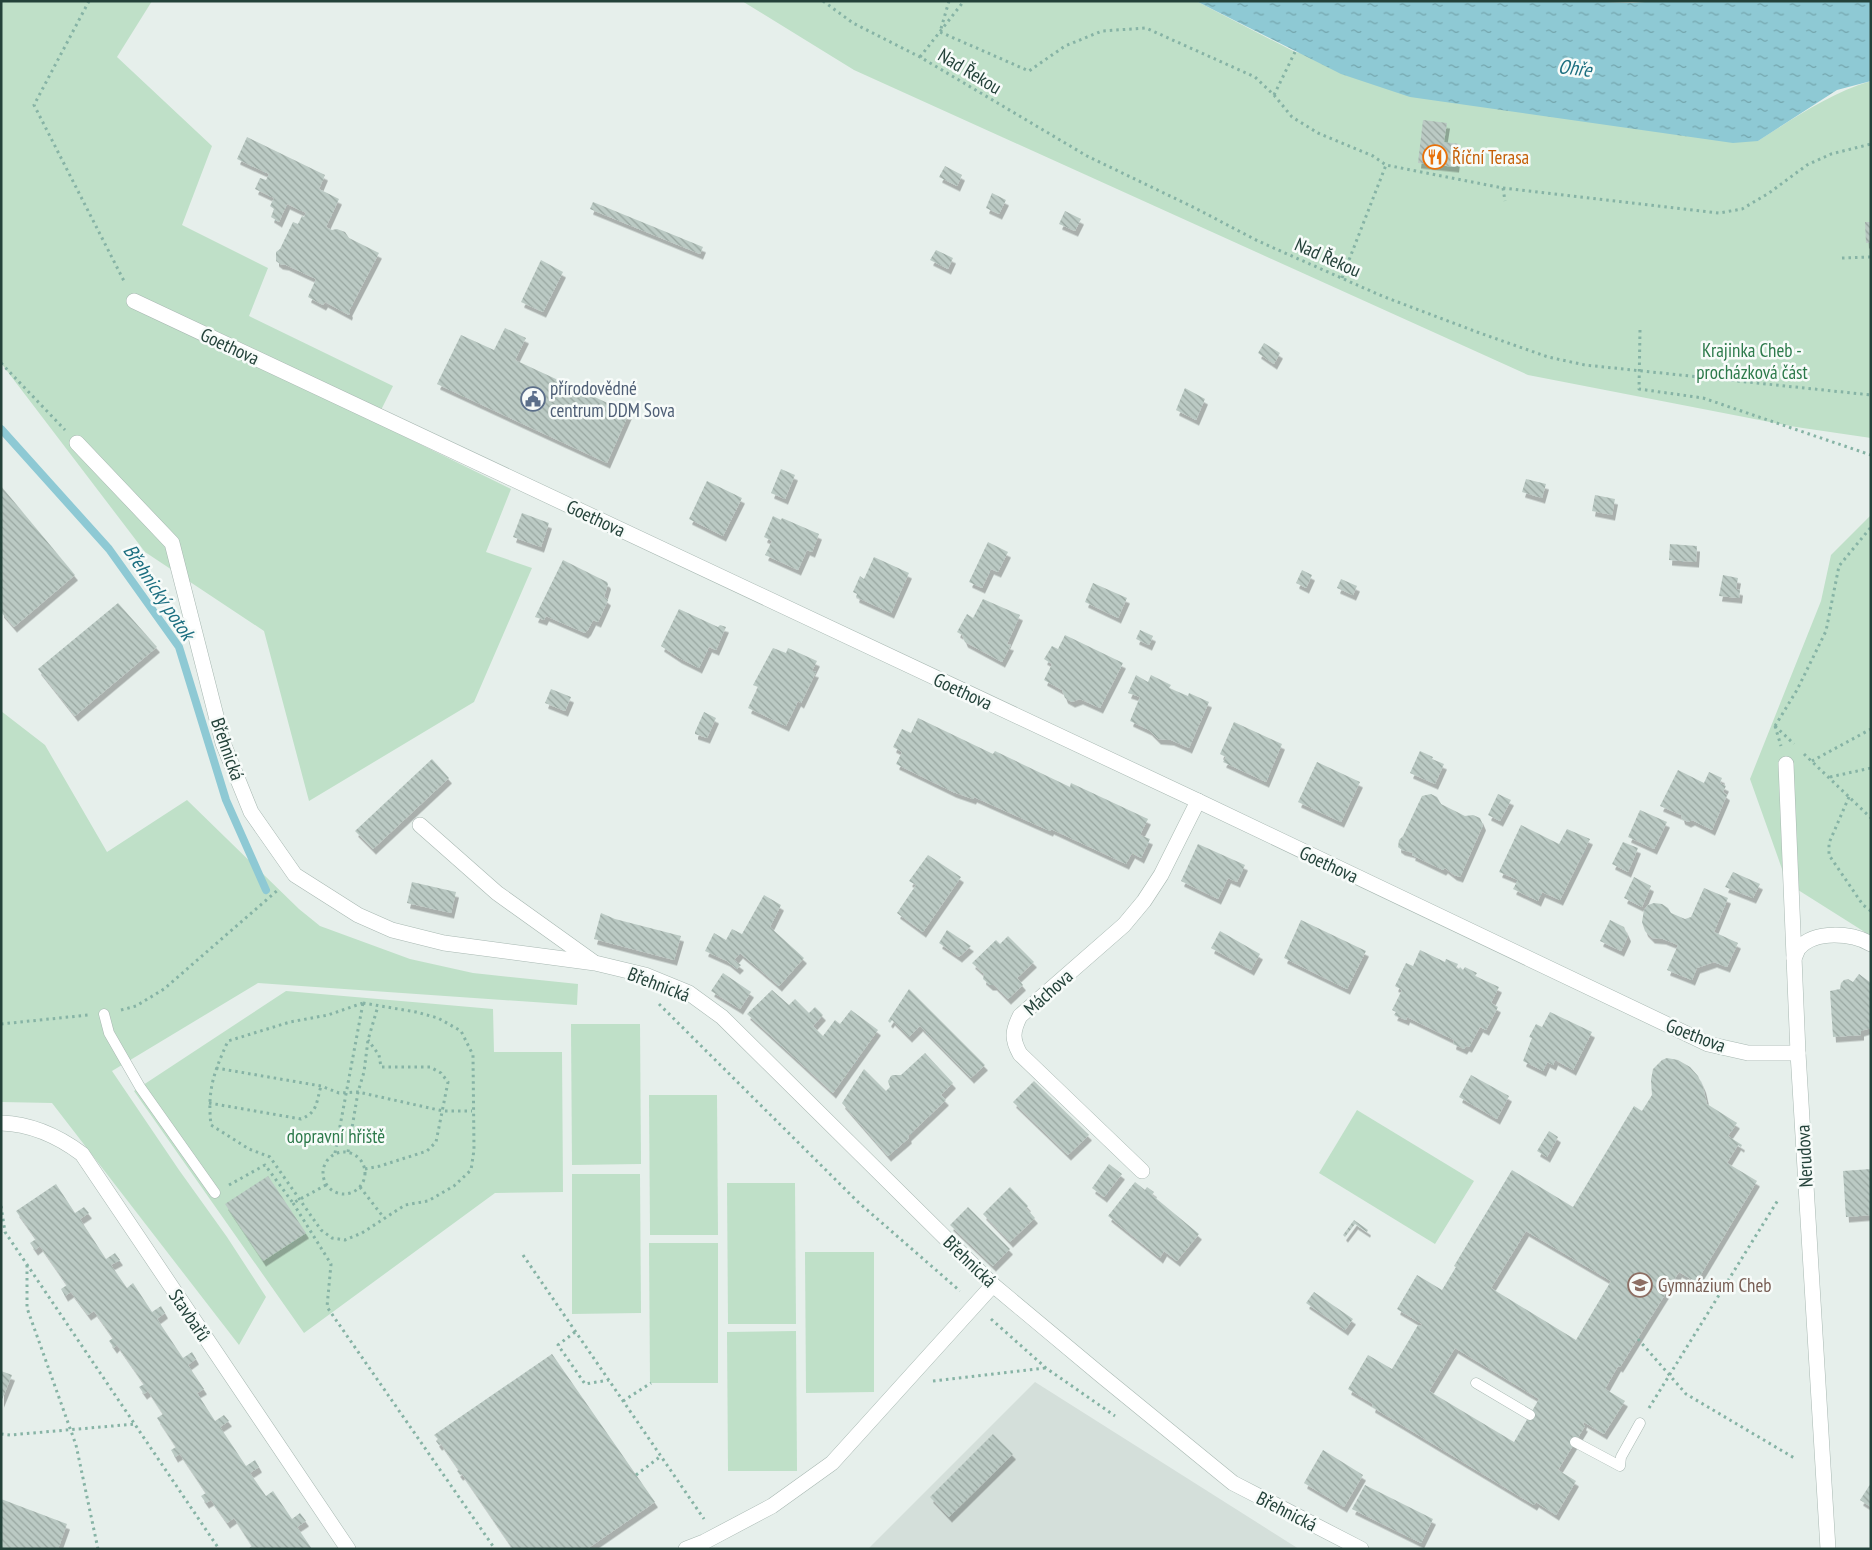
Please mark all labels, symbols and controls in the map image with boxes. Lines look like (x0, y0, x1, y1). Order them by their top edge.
street label: Nad Řekou (934, 43, 1006, 99)
water label: Ohře (1557, 53, 1595, 83)
restaurant icon: Říční Terasa (1422, 144, 1448, 170)
place label: Říční Terasa (1452, 145, 1529, 169)
street label: Nad Řekou (1291, 232, 1365, 282)
street label: Goethova (197, 322, 263, 370)
park label: Krajinka Cheb - procházková část (1696, 338, 1808, 384)
place label: přírodovědné centrum DDM Sova (550, 376, 675, 422)
public building icon: přírodovědné centrum DDM Sova (520, 386, 546, 412)
street label: Goethova (563, 494, 629, 542)
water label: Břehnický potok (117, 539, 202, 647)
street label: Goethova (930, 667, 996, 715)
street label: Břehnická (206, 715, 250, 783)
street label: Goethova (1296, 840, 1362, 888)
street label: Břehnická (625, 961, 693, 1007)
street label: Máchova (1018, 964, 1078, 1020)
street label: Goethova (1663, 1013, 1729, 1057)
park label: dopravní hřiště (287, 1124, 385, 1148)
street label: Nerudova (1790, 1124, 1818, 1188)
street label: Břehnická (938, 1230, 1002, 1292)
school or university icon: Gymnázium Cheb (1627, 1272, 1653, 1298)
place label: Gymnázium Cheb (1658, 1273, 1772, 1297)
street label: Stavbařů (164, 1284, 216, 1346)
street label: Břehnická (1253, 1486, 1321, 1536)

